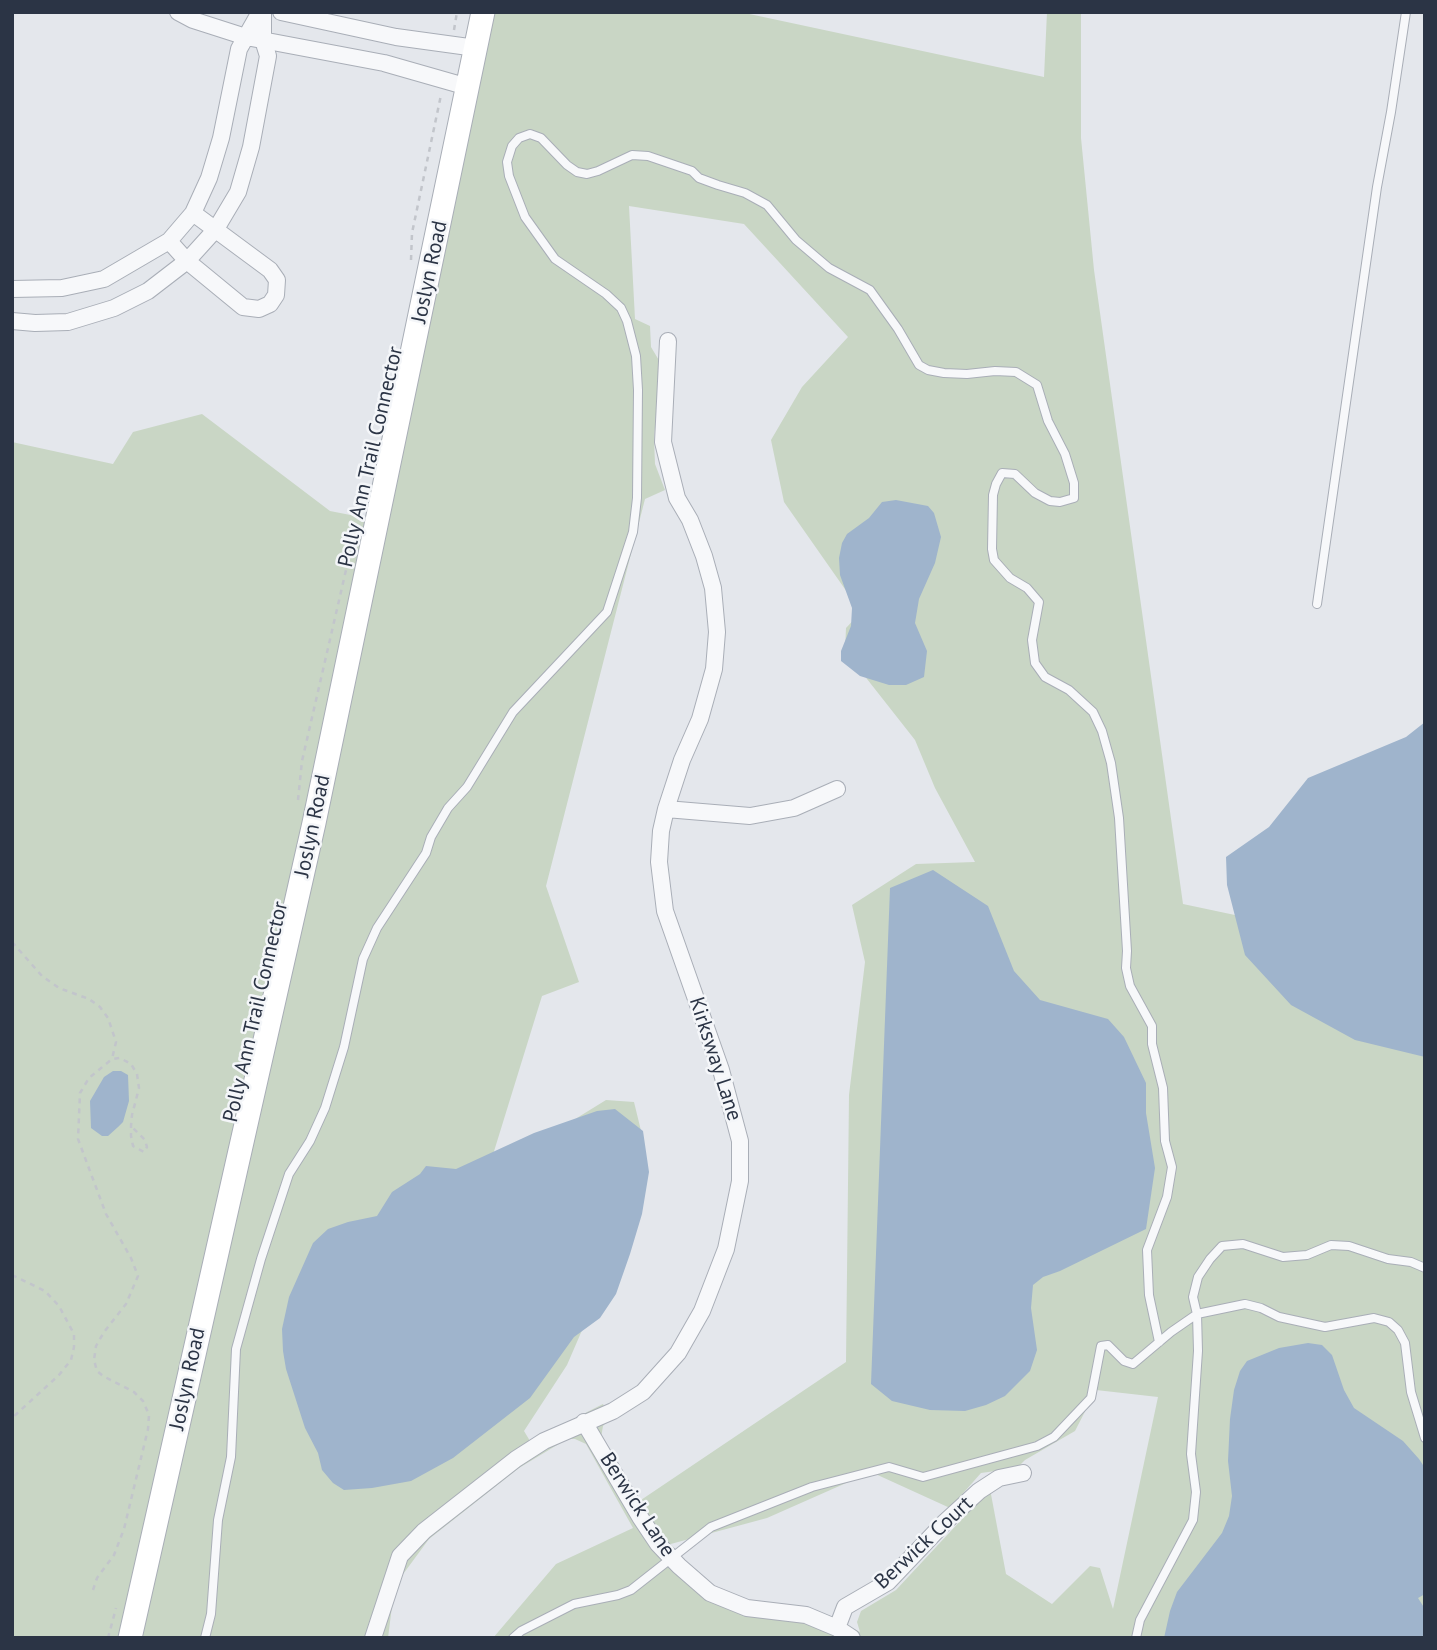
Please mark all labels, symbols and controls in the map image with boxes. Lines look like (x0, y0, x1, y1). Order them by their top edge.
street label: Joslyn Road (407, 219, 453, 325)
street label: Polly Ann Trail Connector (333, 344, 409, 570)
street label: Joslyn Road (290, 773, 336, 879)
street label: Polly Ann Trail Connector (218, 899, 294, 1125)
street label: Kirksway Lane (683, 994, 747, 1124)
street label: Joslyn Road (165, 1326, 211, 1432)
street label: Berwick Lane (594, 1448, 680, 1562)
street label: Berwick Court (870, 1491, 978, 1595)

